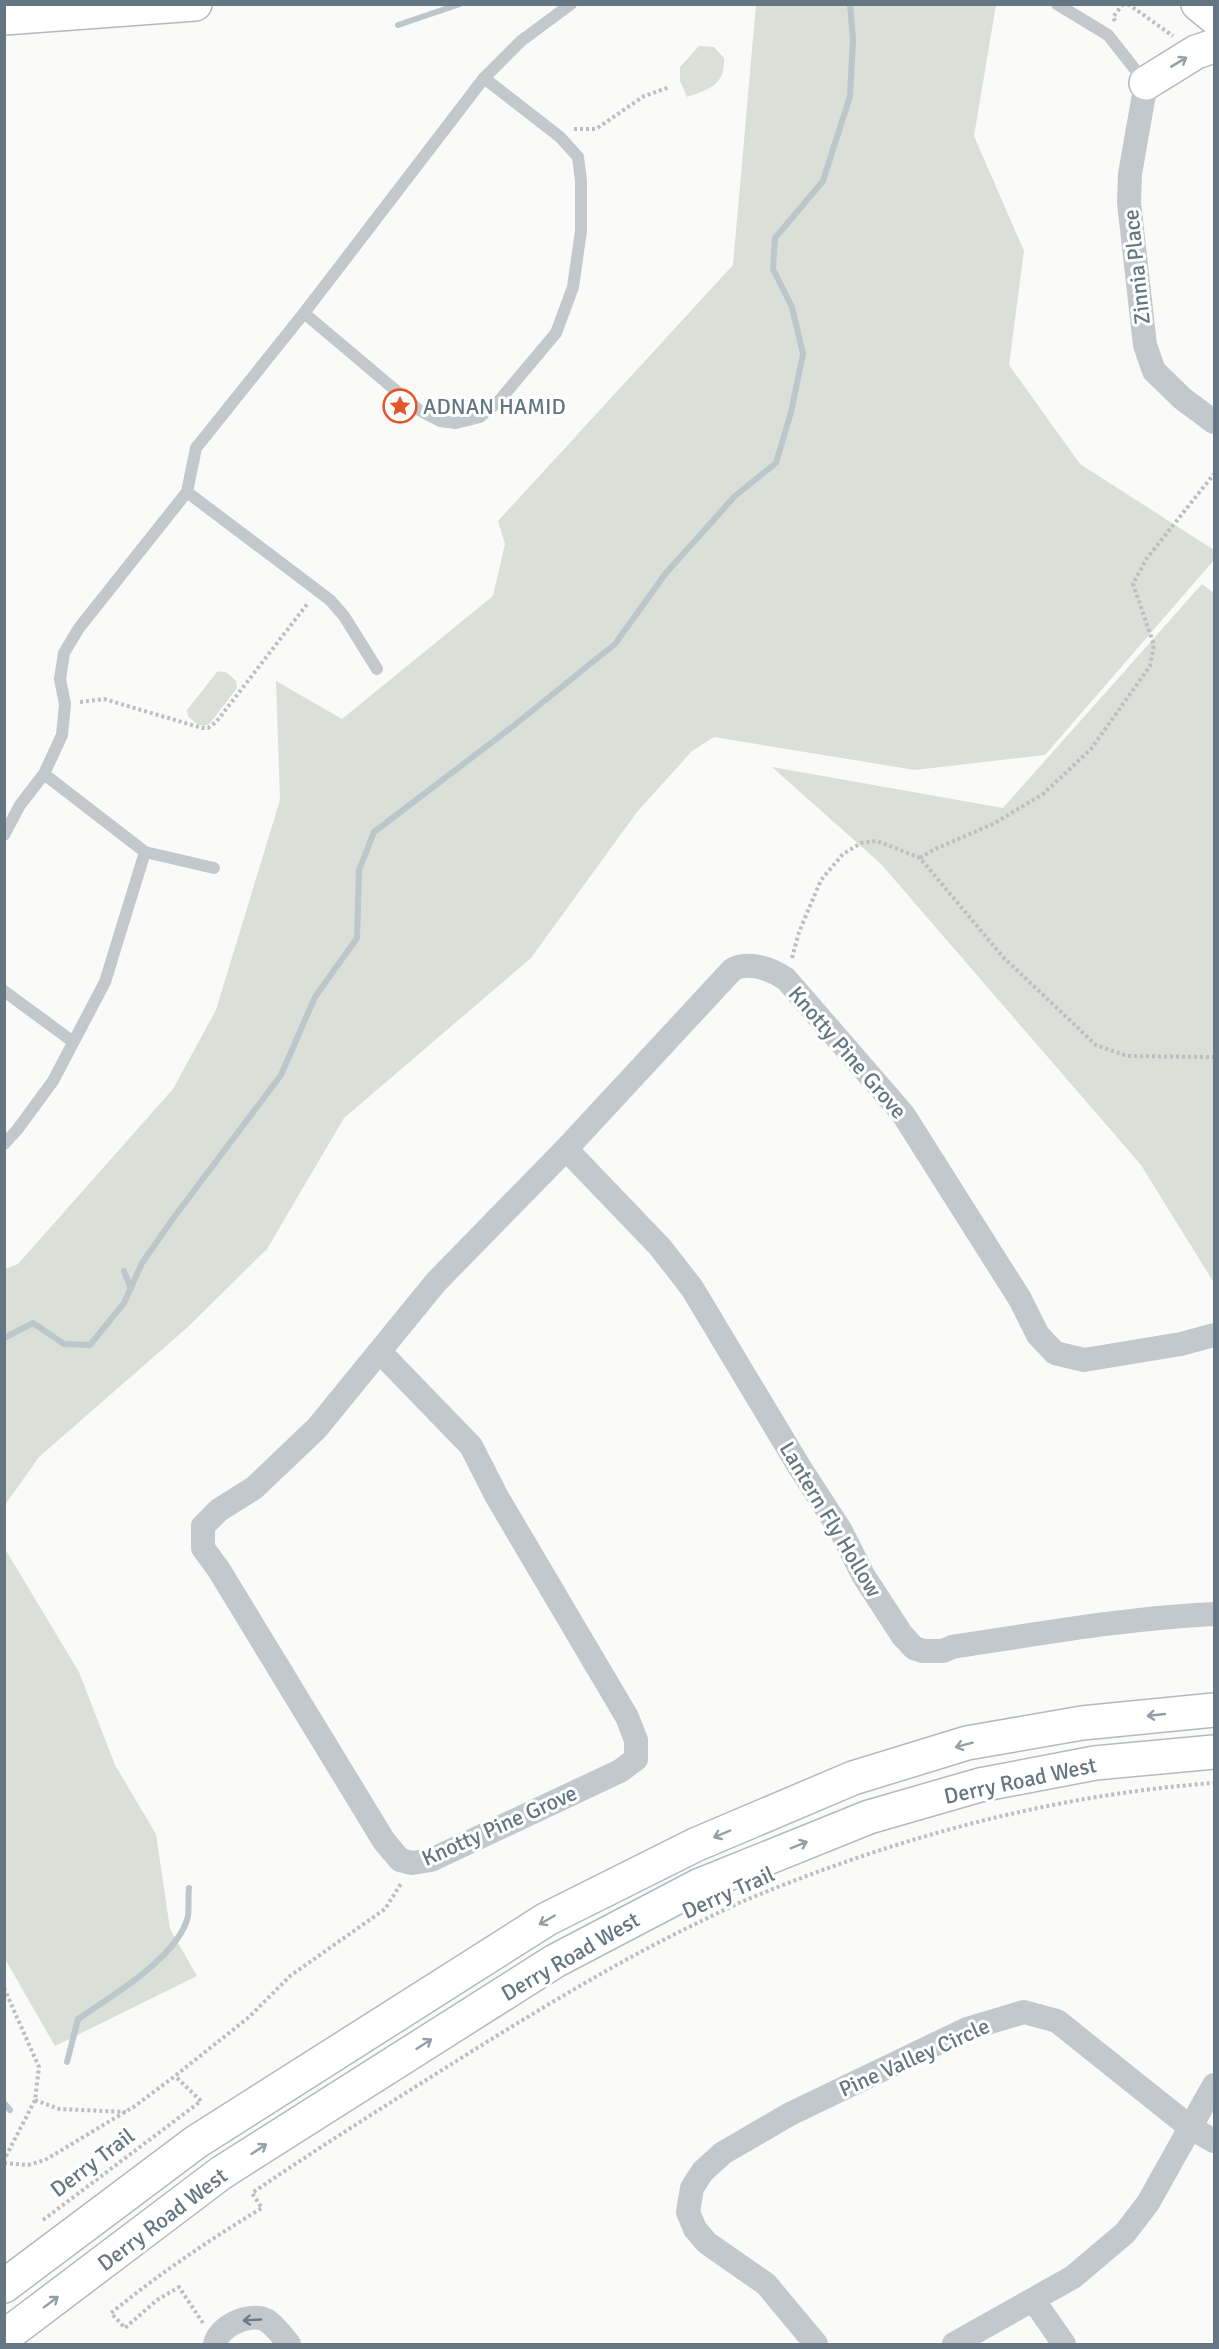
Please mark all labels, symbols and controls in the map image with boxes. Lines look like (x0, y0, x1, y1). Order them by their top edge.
one-way arrow (1170, 56, 1187, 68)
street label: Zinnia Place (1117, 208, 1156, 326)
place icon: ADNAN HAMID (382, 388, 418, 424)
place label: ADNAN HAMID (423, 393, 566, 420)
street label: Knotty Pine Grove (783, 980, 913, 1124)
street label: Lantern Fly Hollow (774, 1437, 888, 1602)
one-way arrow (1147, 1710, 1167, 1721)
one-way arrow (955, 1739, 974, 1751)
street label: Derry Road West (941, 1751, 1099, 1810)
street label: Knotty Pine Grove (417, 1779, 581, 1872)
one-way arrow (713, 1829, 732, 1840)
one-way arrow (789, 1839, 808, 1850)
street label: Derry Trail (678, 1860, 779, 1925)
street label: Derry Road West (496, 1906, 644, 2007)
one-way arrow (539, 1914, 556, 1926)
street label: Pine Valley Circle (835, 2012, 994, 2103)
one-way arrow (415, 2038, 432, 2050)
street label: Derry Trail (45, 2122, 140, 2203)
one-way arrow (250, 2143, 267, 2155)
street label: Derry Road West (92, 2162, 233, 2277)
one-way arrow (43, 2295, 59, 2308)
one-way arrow (243, 2315, 262, 2326)

